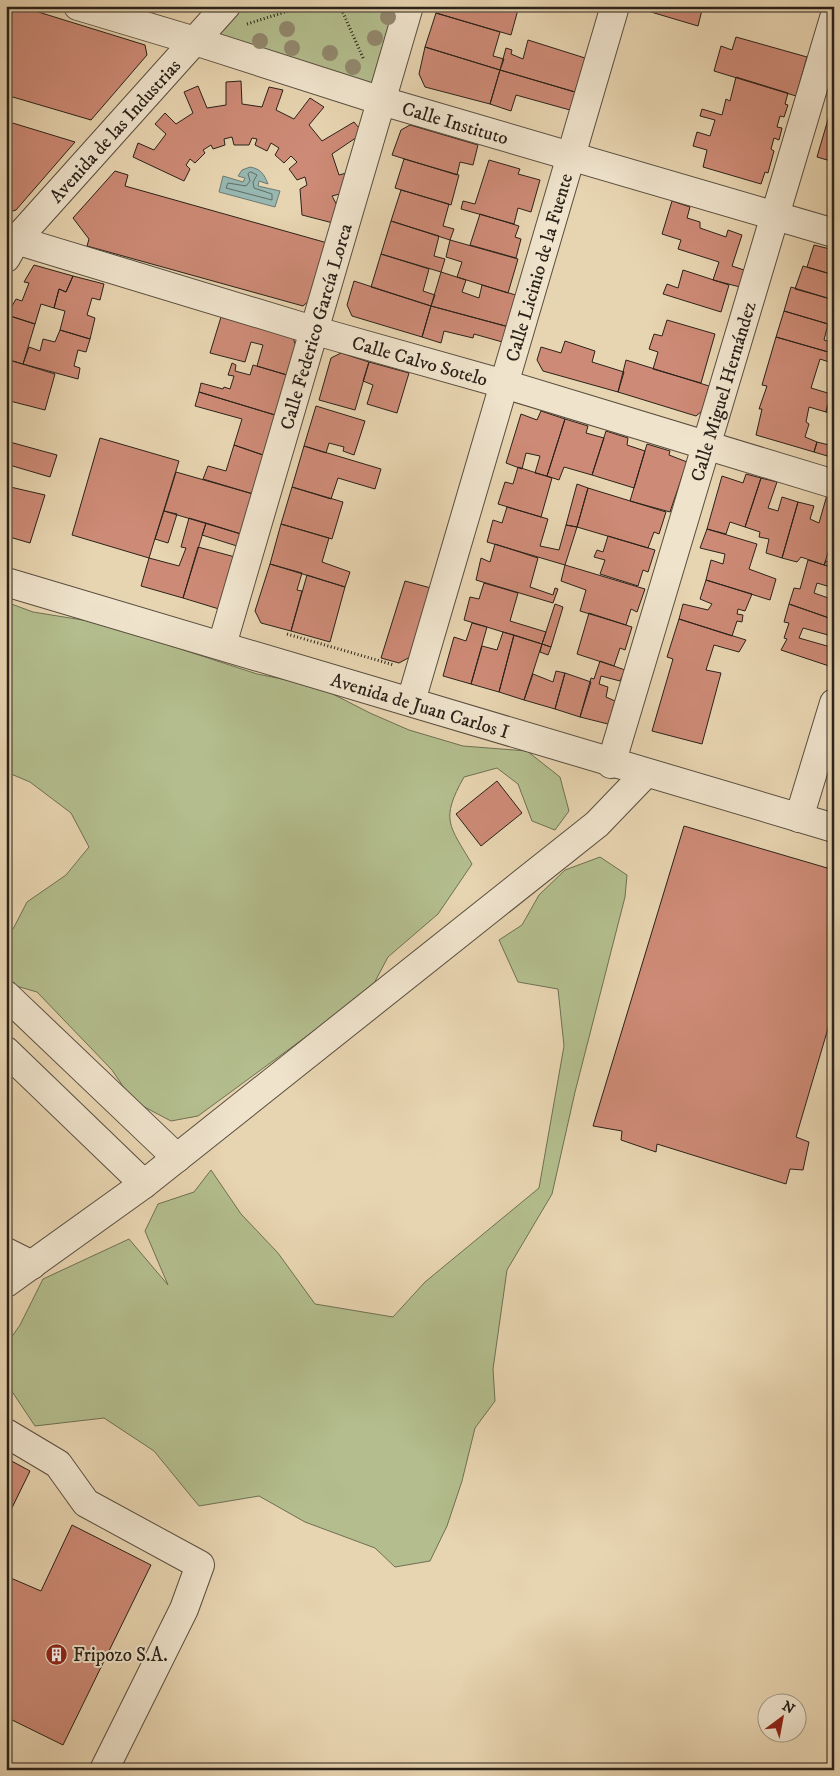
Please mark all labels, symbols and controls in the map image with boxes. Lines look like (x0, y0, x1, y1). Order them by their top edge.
street label: Avenida de las Industrias (45, 55, 186, 208)
street label: Calle Instituto (399, 97, 511, 150)
street label: Calle Licinio de la Fuente (501, 171, 578, 365)
street label: Calle Federico García Lorca (276, 221, 358, 433)
street label: Calle Miguel Hernández (686, 299, 762, 484)
street label: Calle Calvo Sotelo (349, 332, 490, 392)
street label: Avenida de Juan Carlos I (328, 669, 512, 744)
building icon: Fripozo S.A. (45, 1642, 69, 1666)
place label: Fripozo S.A. (73, 1644, 168, 1667)
north arrow (758, 1694, 808, 1744)
text: N (779, 1697, 798, 1719)

